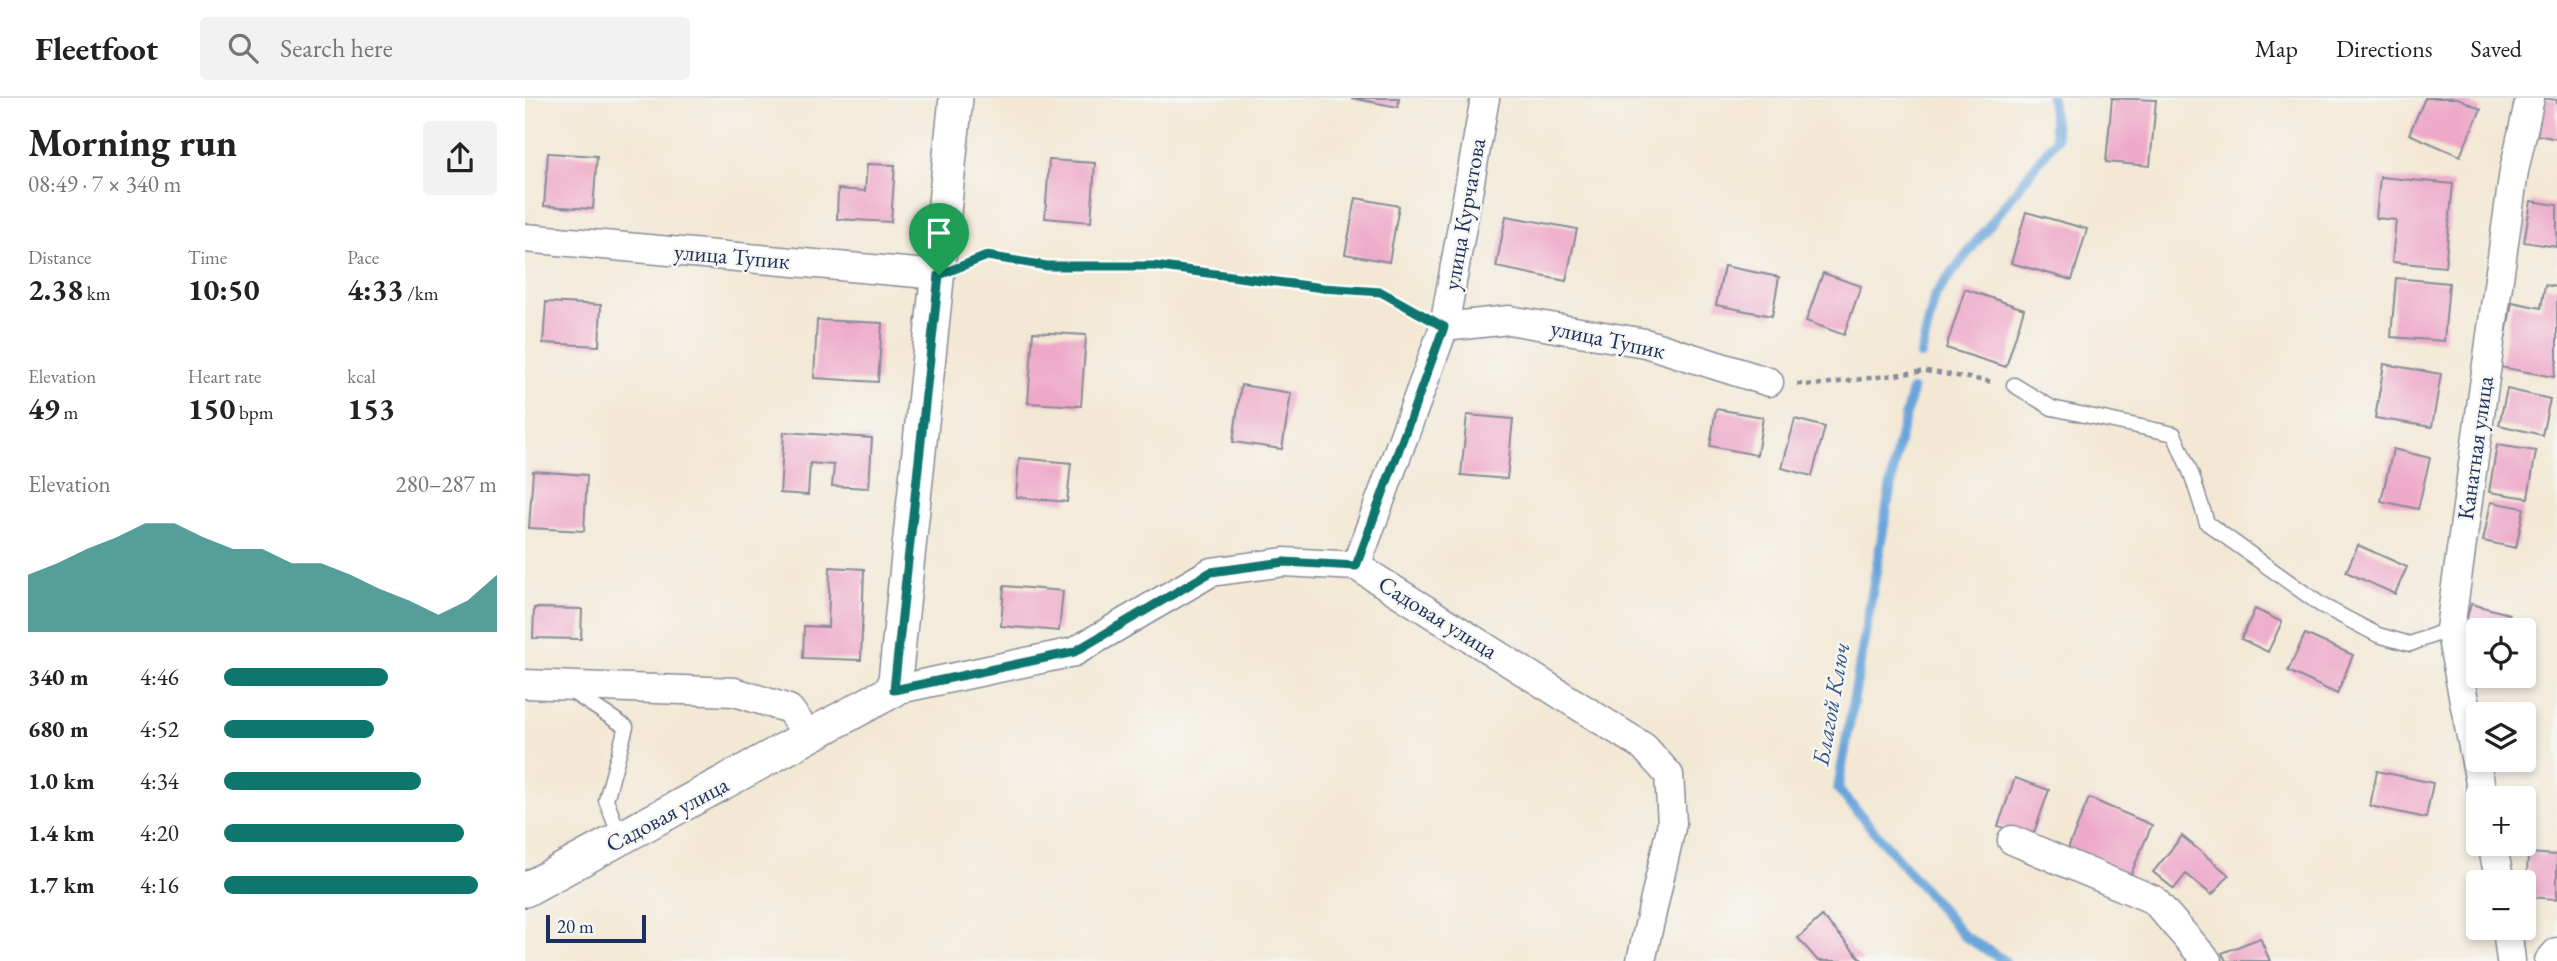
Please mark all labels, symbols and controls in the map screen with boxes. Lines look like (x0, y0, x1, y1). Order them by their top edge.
search box (200, 17, 690, 80)
text: Fleetfoot (35, 27, 158, 70)
icon: search (224, 29, 262, 67)
text: Search here (280, 31, 393, 65)
text: Map (2255, 33, 2298, 64)
text: Directions (2336, 33, 2433, 64)
text: Saved (2471, 33, 2522, 64)
text: Morning run (28, 118, 237, 167)
button: share (423, 121, 497, 195)
street label: улица Курчатова (1436, 135, 1492, 292)
text: 08:49 · 7 × 340 m (28, 169, 181, 199)
pin (909, 203, 969, 275)
icon: arrive (920, 214, 958, 252)
street label: улица Тупик (673, 236, 791, 276)
text: Distance (28, 245, 91, 270)
text: Time (188, 245, 227, 270)
text: Pace (347, 245, 379, 270)
text: 2.38 (28, 270, 83, 309)
text: 10:50 (188, 270, 260, 309)
text: 4:33 (347, 270, 403, 309)
text: km (83, 281, 111, 306)
text: /km (403, 281, 438, 306)
street label: улица Тупик (1548, 312, 1668, 366)
text: Elevation (28, 364, 96, 389)
text: Heart rate (188, 364, 261, 389)
text: kcal (347, 364, 376, 389)
street label: Канатная улица (2450, 373, 2500, 522)
text: 49 (28, 389, 60, 428)
text: 150 (188, 389, 235, 428)
text: 153 (347, 389, 395, 428)
text: m (60, 400, 78, 425)
text: bpm (235, 400, 274, 425)
text: Elevation (28, 469, 111, 499)
text: 280–287 m (396, 469, 497, 499)
street label: Садовая улица (1373, 569, 1504, 666)
map controls (2466, 618, 2536, 940)
button: locate (2466, 618, 2536, 688)
water label: Благой Ключ (1804, 640, 1857, 769)
text: 340 m (28, 662, 89, 692)
text: 4:46 (140, 662, 179, 692)
button: layers (2466, 702, 2536, 772)
text: 680 m (28, 714, 89, 744)
text: 4:52 (140, 714, 179, 744)
text: 1.0 km (28, 766, 95, 796)
text: 4:34 (140, 766, 179, 796)
street label: Садовая улица (600, 769, 734, 859)
button: + (2466, 786, 2536, 856)
text: 1.4 km (28, 818, 95, 848)
text: 4:20 (140, 818, 179, 848)
text: 1.7 km (28, 870, 95, 900)
text: 4:16 (140, 870, 179, 900)
button: − (2466, 870, 2536, 940)
scale bar (546, 912, 646, 944)
text: 20 m (557, 914, 594, 939)

